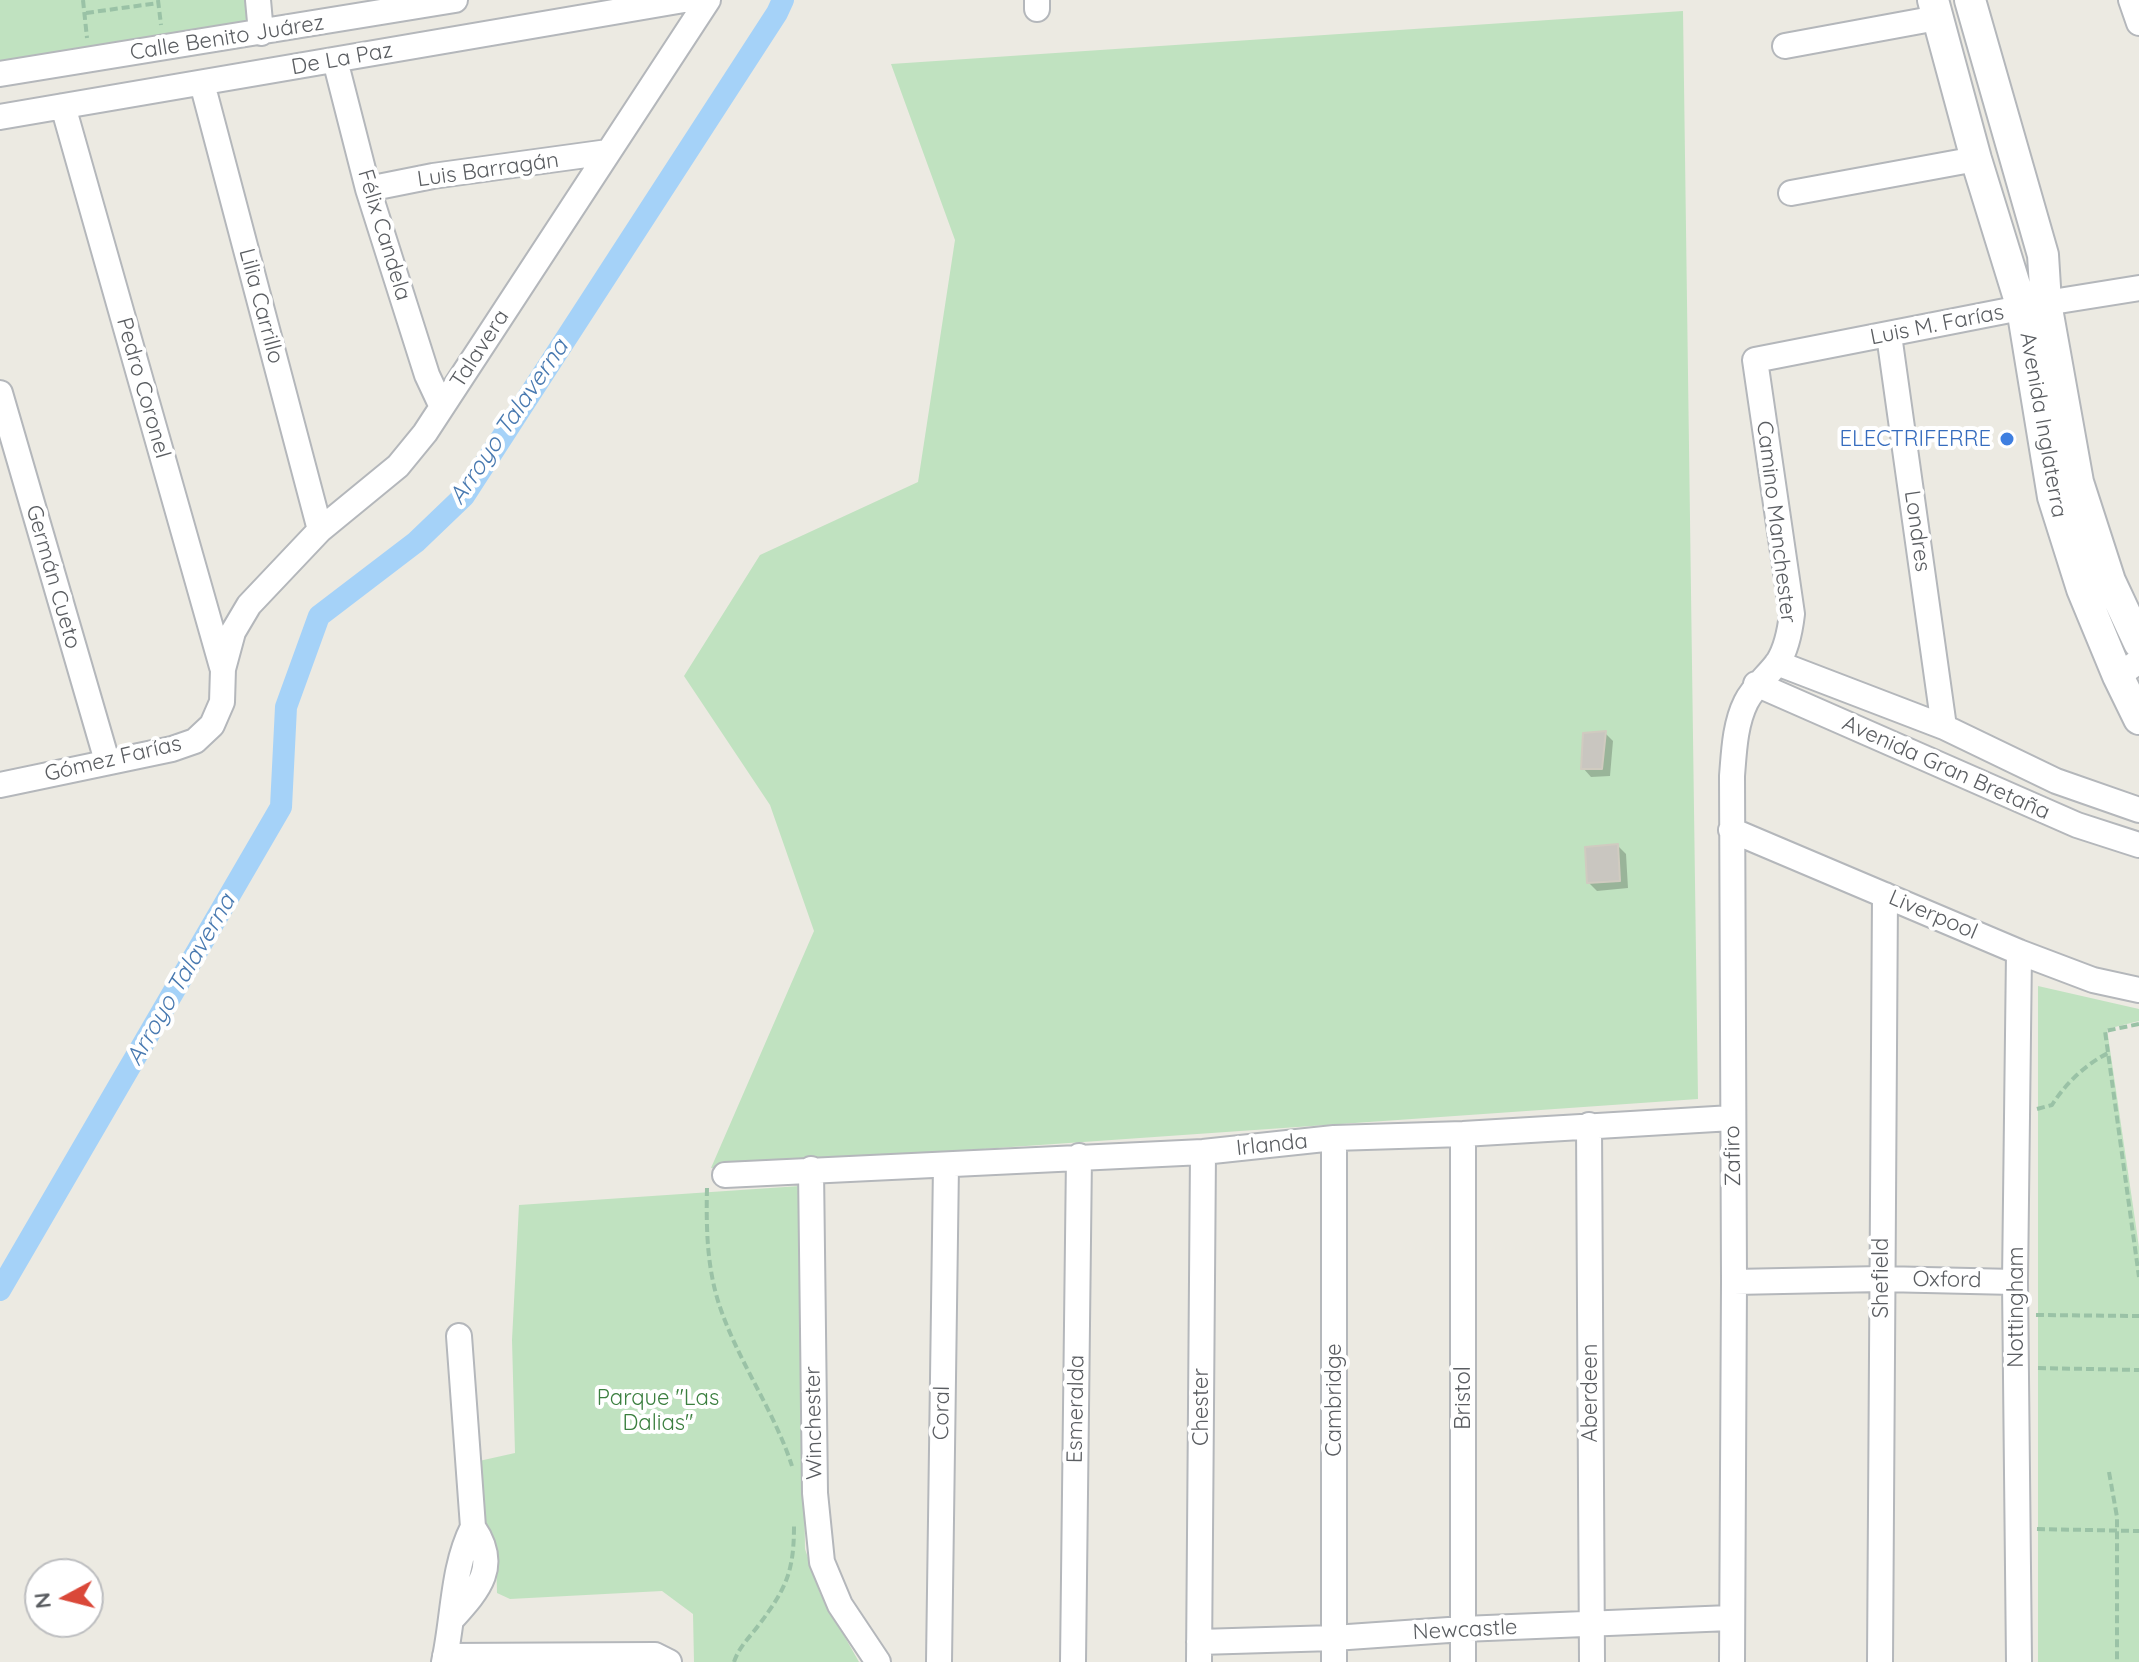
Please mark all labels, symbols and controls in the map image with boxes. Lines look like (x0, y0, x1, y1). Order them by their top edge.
street label: Calle Benito Juárez (128, 10, 326, 66)
street label: De La Paz (289, 37, 395, 81)
street label: Luis Barragán (416, 147, 560, 193)
street label: Félix Candela (352, 166, 416, 304)
street label: Lilia Carrillo (233, 246, 289, 366)
street label: Luis M. Farías (1868, 299, 2006, 351)
street label: Talavera (445, 305, 515, 393)
street label: Pedro Coronel (110, 315, 176, 461)
street label: Avenida Inglaterra (2014, 330, 2072, 520)
water label: Arroyo Talaverna (443, 334, 575, 510)
street label: Camino Manchester (1750, 419, 1802, 625)
place label: ELECTRIFERRE (1839, 426, 1991, 452)
marker: ELECTRIFERRE (1998, 430, 2016, 448)
street label: Londres (1898, 489, 1936, 573)
street label: Germán Cueto (20, 502, 86, 652)
street label: Avenida Gran Bretaña (1838, 710, 2054, 826)
street label: Gómez Farías (42, 730, 184, 788)
street label: Liverpool (1885, 885, 1981, 945)
water label: Arroyo Talaverna (120, 889, 242, 1071)
street label: Zafiro (1719, 1125, 1747, 1187)
street label: Irlanda (1235, 1128, 1309, 1162)
street label: Shefield (1868, 1238, 1894, 1318)
street label: Nottingham (2003, 1246, 2029, 1368)
street label: Oxford (1912, 1266, 1982, 1294)
street label: Cambridge (1321, 1343, 1347, 1457)
street label: Aberdeen (1577, 1344, 1603, 1442)
street label: Esmeralda (1062, 1355, 1090, 1463)
street label: Winchester (800, 1366, 828, 1480)
street label: Bristol (1450, 1366, 1476, 1430)
street label: Chester (1188, 1368, 1214, 1446)
park label: Parque "Las Dalias" (597, 1385, 719, 1436)
street label: Coral (928, 1386, 956, 1440)
north arrow (24, 1558, 104, 1638)
text: N (27, 1591, 57, 1610)
street label: Newcastle (1412, 1614, 1518, 1646)

